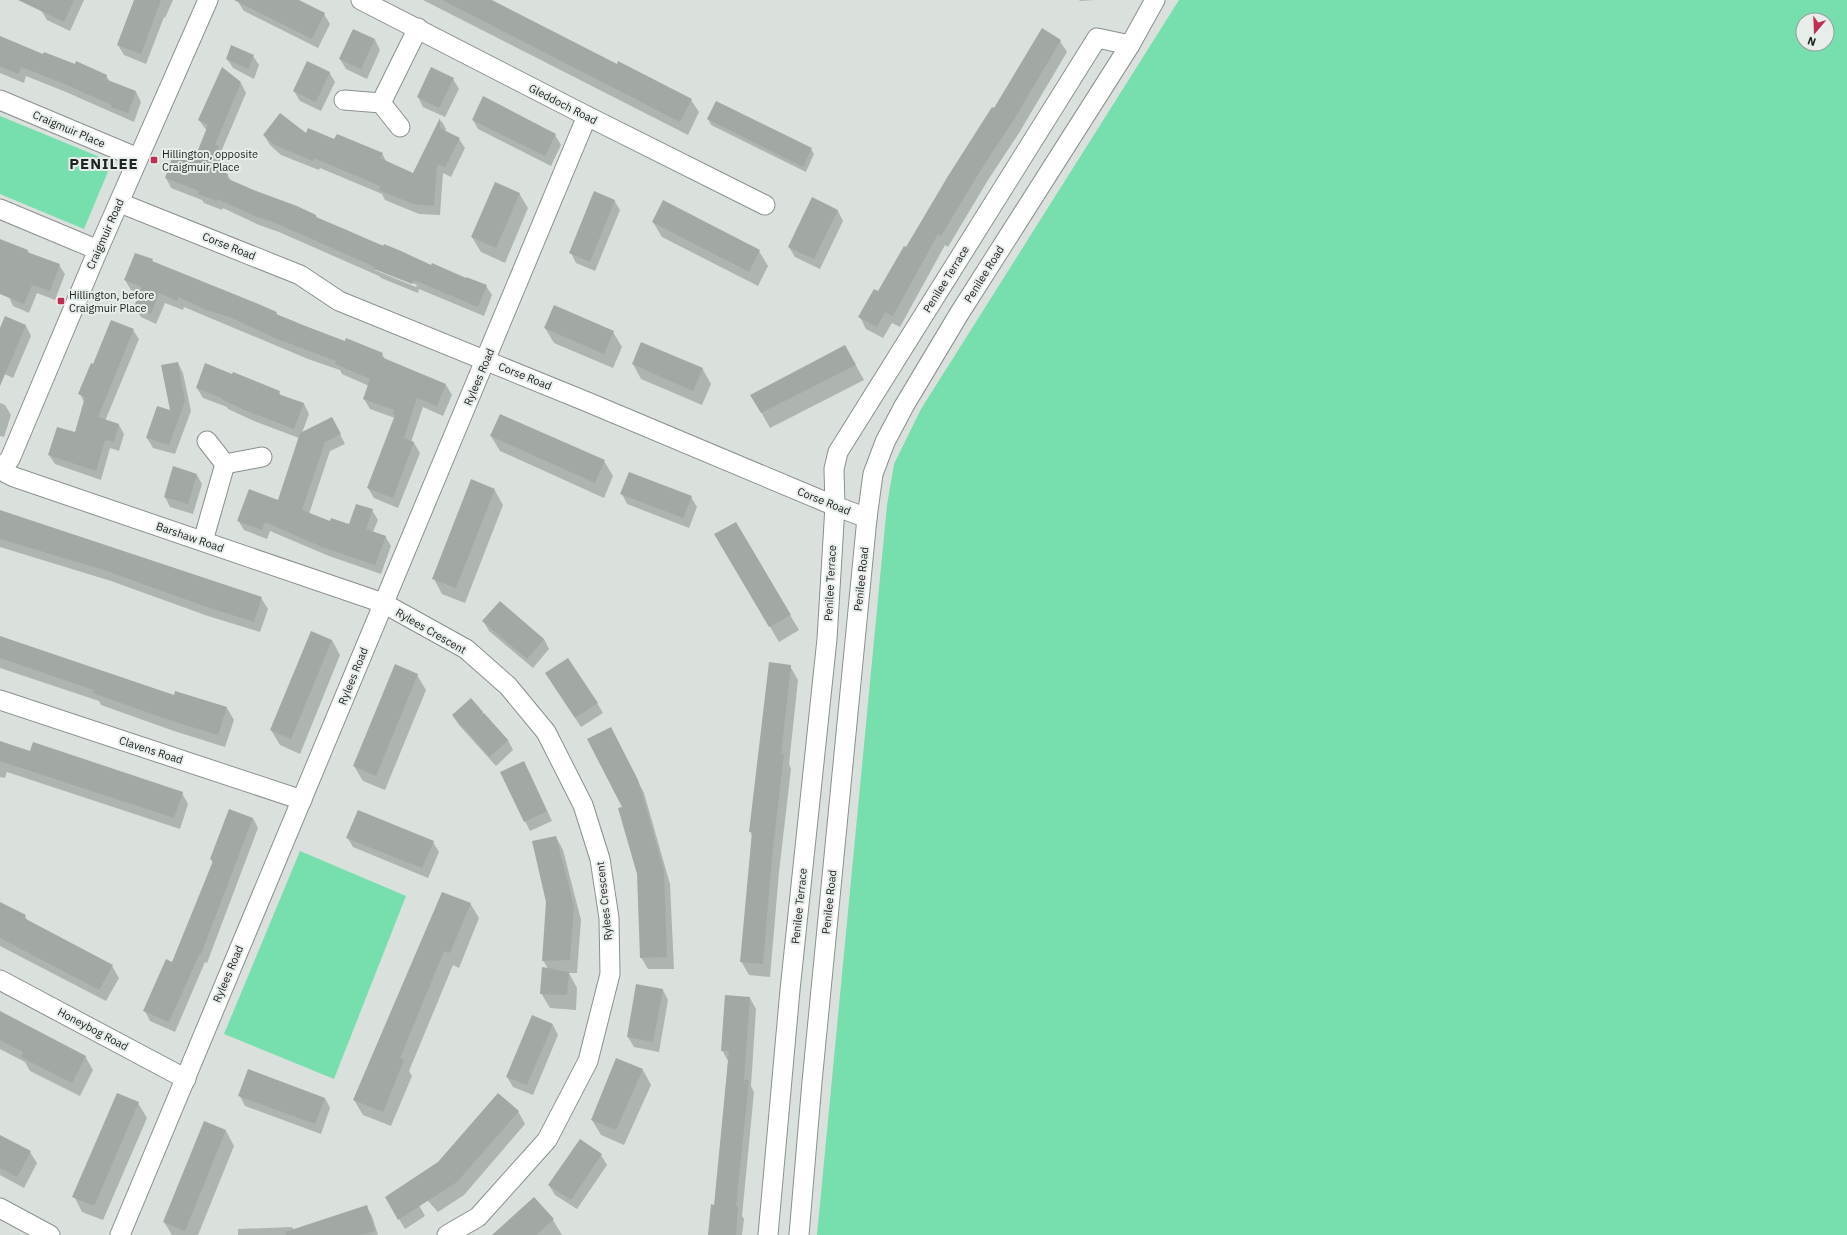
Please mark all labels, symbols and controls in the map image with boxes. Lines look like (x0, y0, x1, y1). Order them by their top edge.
north arrow (1795, 12, 1835, 52)
text: N (1806, 34, 1818, 49)
street label: Gleddoch Road (526, 81, 600, 127)
street label: Craigmuir Place (31, 107, 107, 151)
place label: Hillington, opposite Craigmuir Place (162, 147, 258, 174)
district label: PENILEE (69, 154, 139, 173)
marker: Hillington, opposite Craigmuir Place (149, 155, 159, 165)
street label: Craigmuir Road (83, 197, 127, 271)
street label: Corse Road (200, 229, 258, 263)
street label: Penilee Terrace (920, 243, 972, 315)
street label: Penilee Road (961, 243, 1007, 305)
place label: Hillington, before Craigmuir Place (69, 288, 154, 315)
marker: Hillington, before Craigmuir Place (56, 296, 66, 306)
street label: Rylees Road (461, 346, 497, 408)
street label: Corse Road (496, 359, 554, 393)
street label: Corse Road (795, 484, 853, 518)
street label: Barshaw Road (154, 519, 226, 555)
street label: Penilee Terrace (821, 545, 839, 621)
street label: Penilee Road (851, 546, 871, 612)
street label: Rylees Crescent (393, 605, 469, 657)
street label: Rylees Road (335, 645, 371, 707)
street label: Clavens Road (117, 733, 185, 767)
street label: Rylees Crescent (593, 861, 615, 941)
street label: Penilee Terrace (788, 867, 810, 945)
street label: Penilee Road (819, 869, 839, 935)
street label: Rylees Road (210, 943, 246, 1005)
street label: Honeybog Road (55, 1005, 131, 1053)

